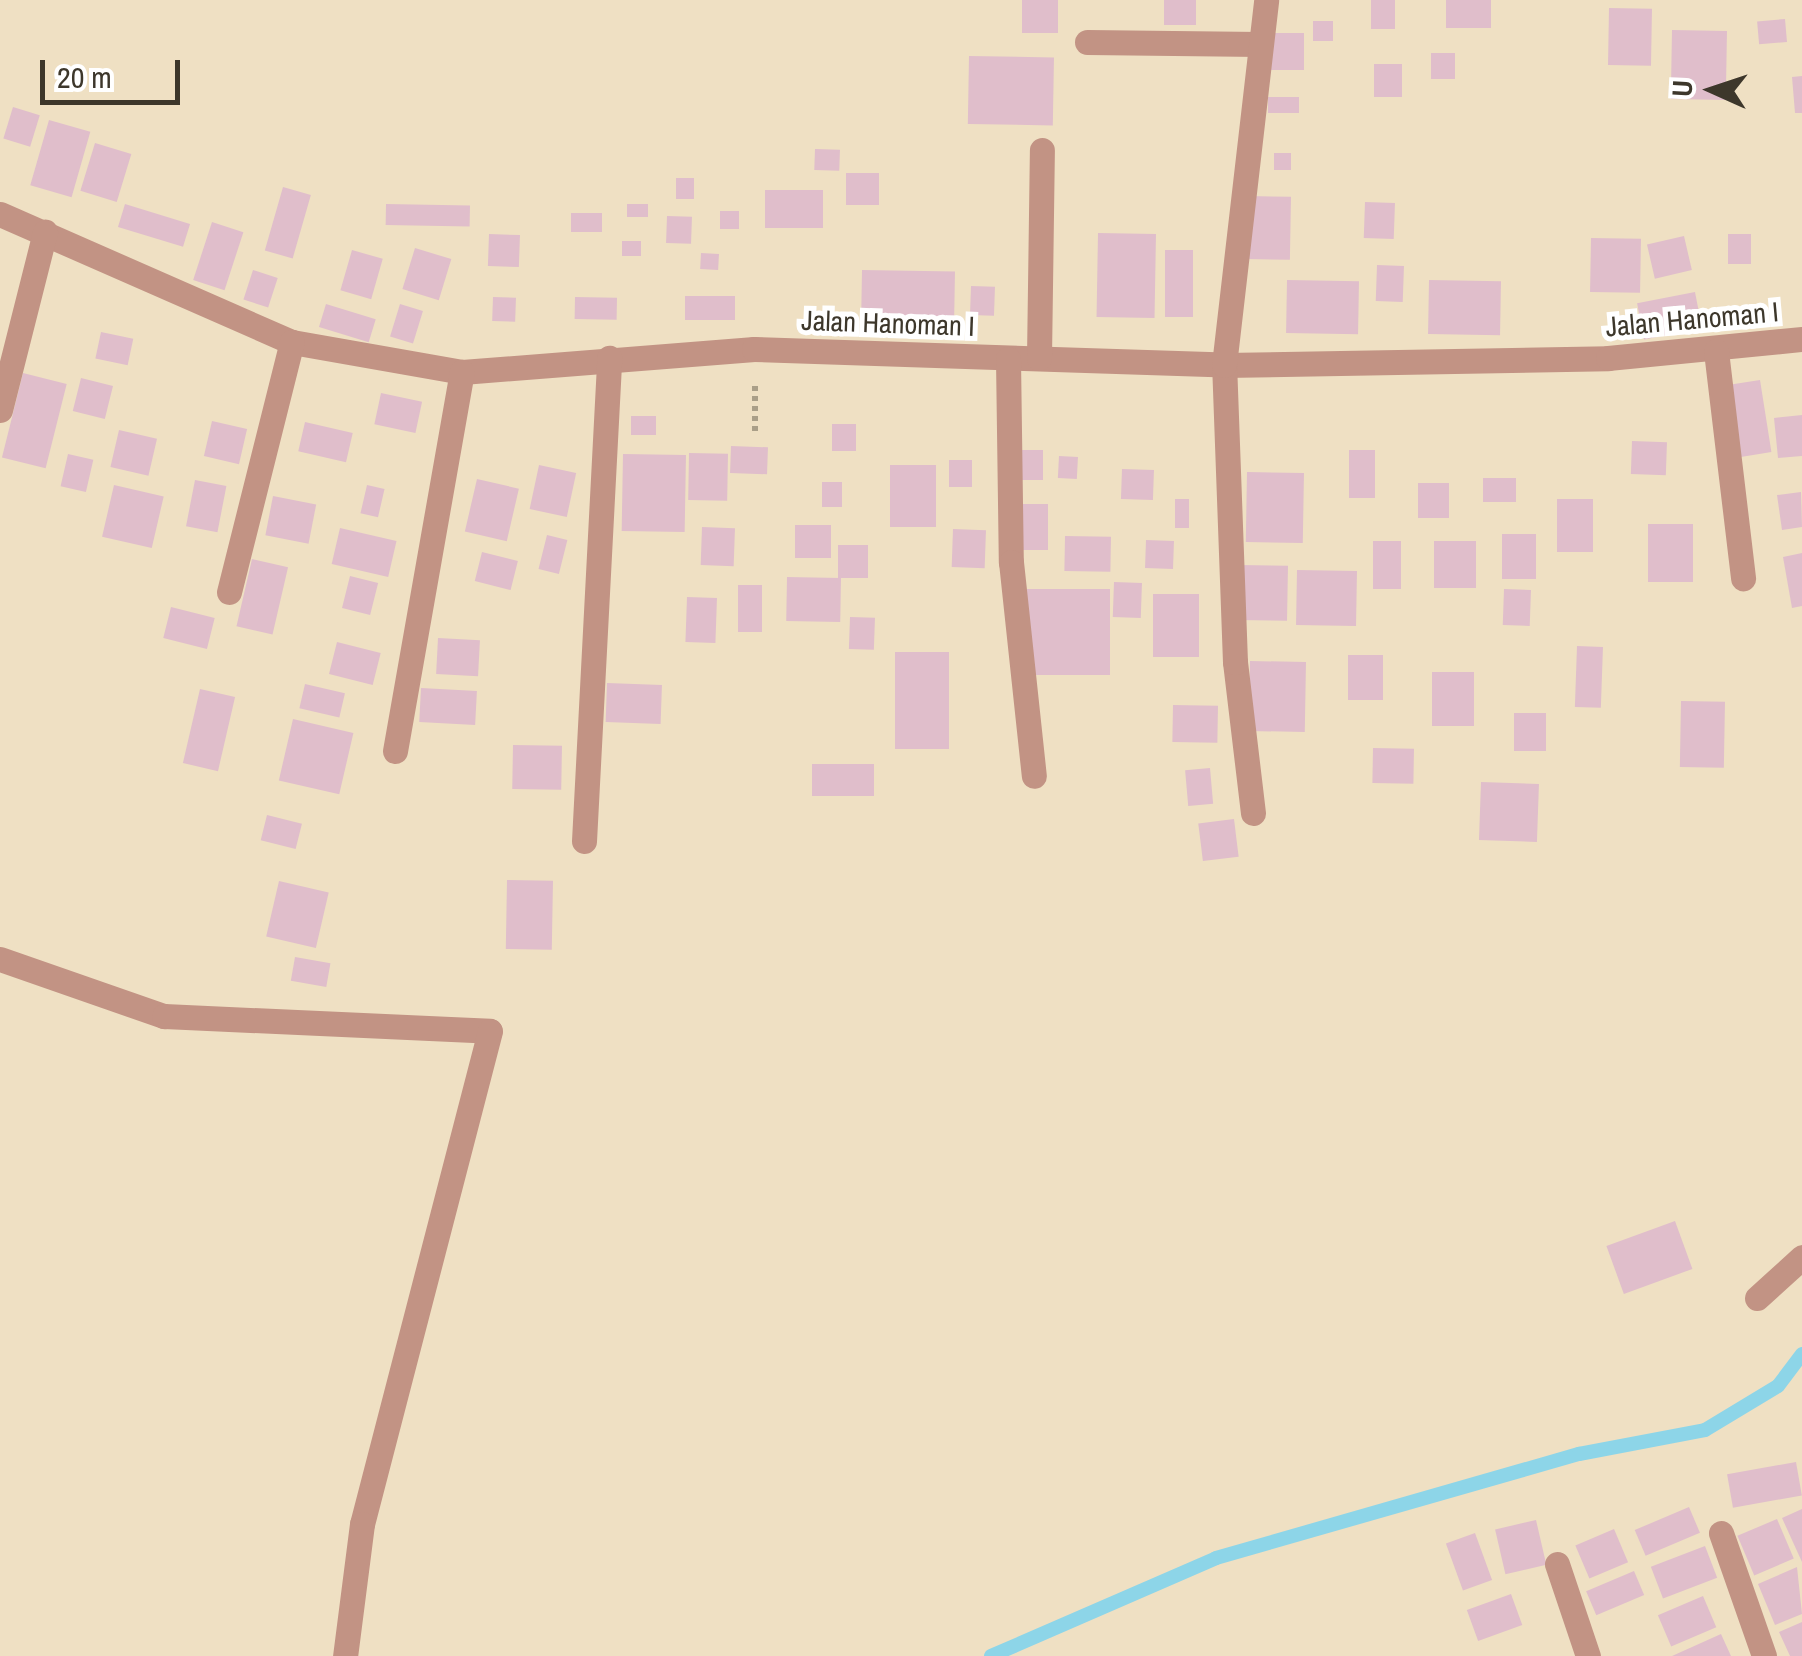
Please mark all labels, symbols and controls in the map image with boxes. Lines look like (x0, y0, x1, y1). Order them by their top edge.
scale bar (45, 40, 185, 102)
north arrow (1662, 40, 1762, 140)
text: 20 m (57, 57, 112, 97)
text: U (1663, 79, 1701, 98)
street label: Jalan Hanoman I (1604, 295, 1780, 343)
street label: Jalan Hanoman I (801, 303, 975, 343)

